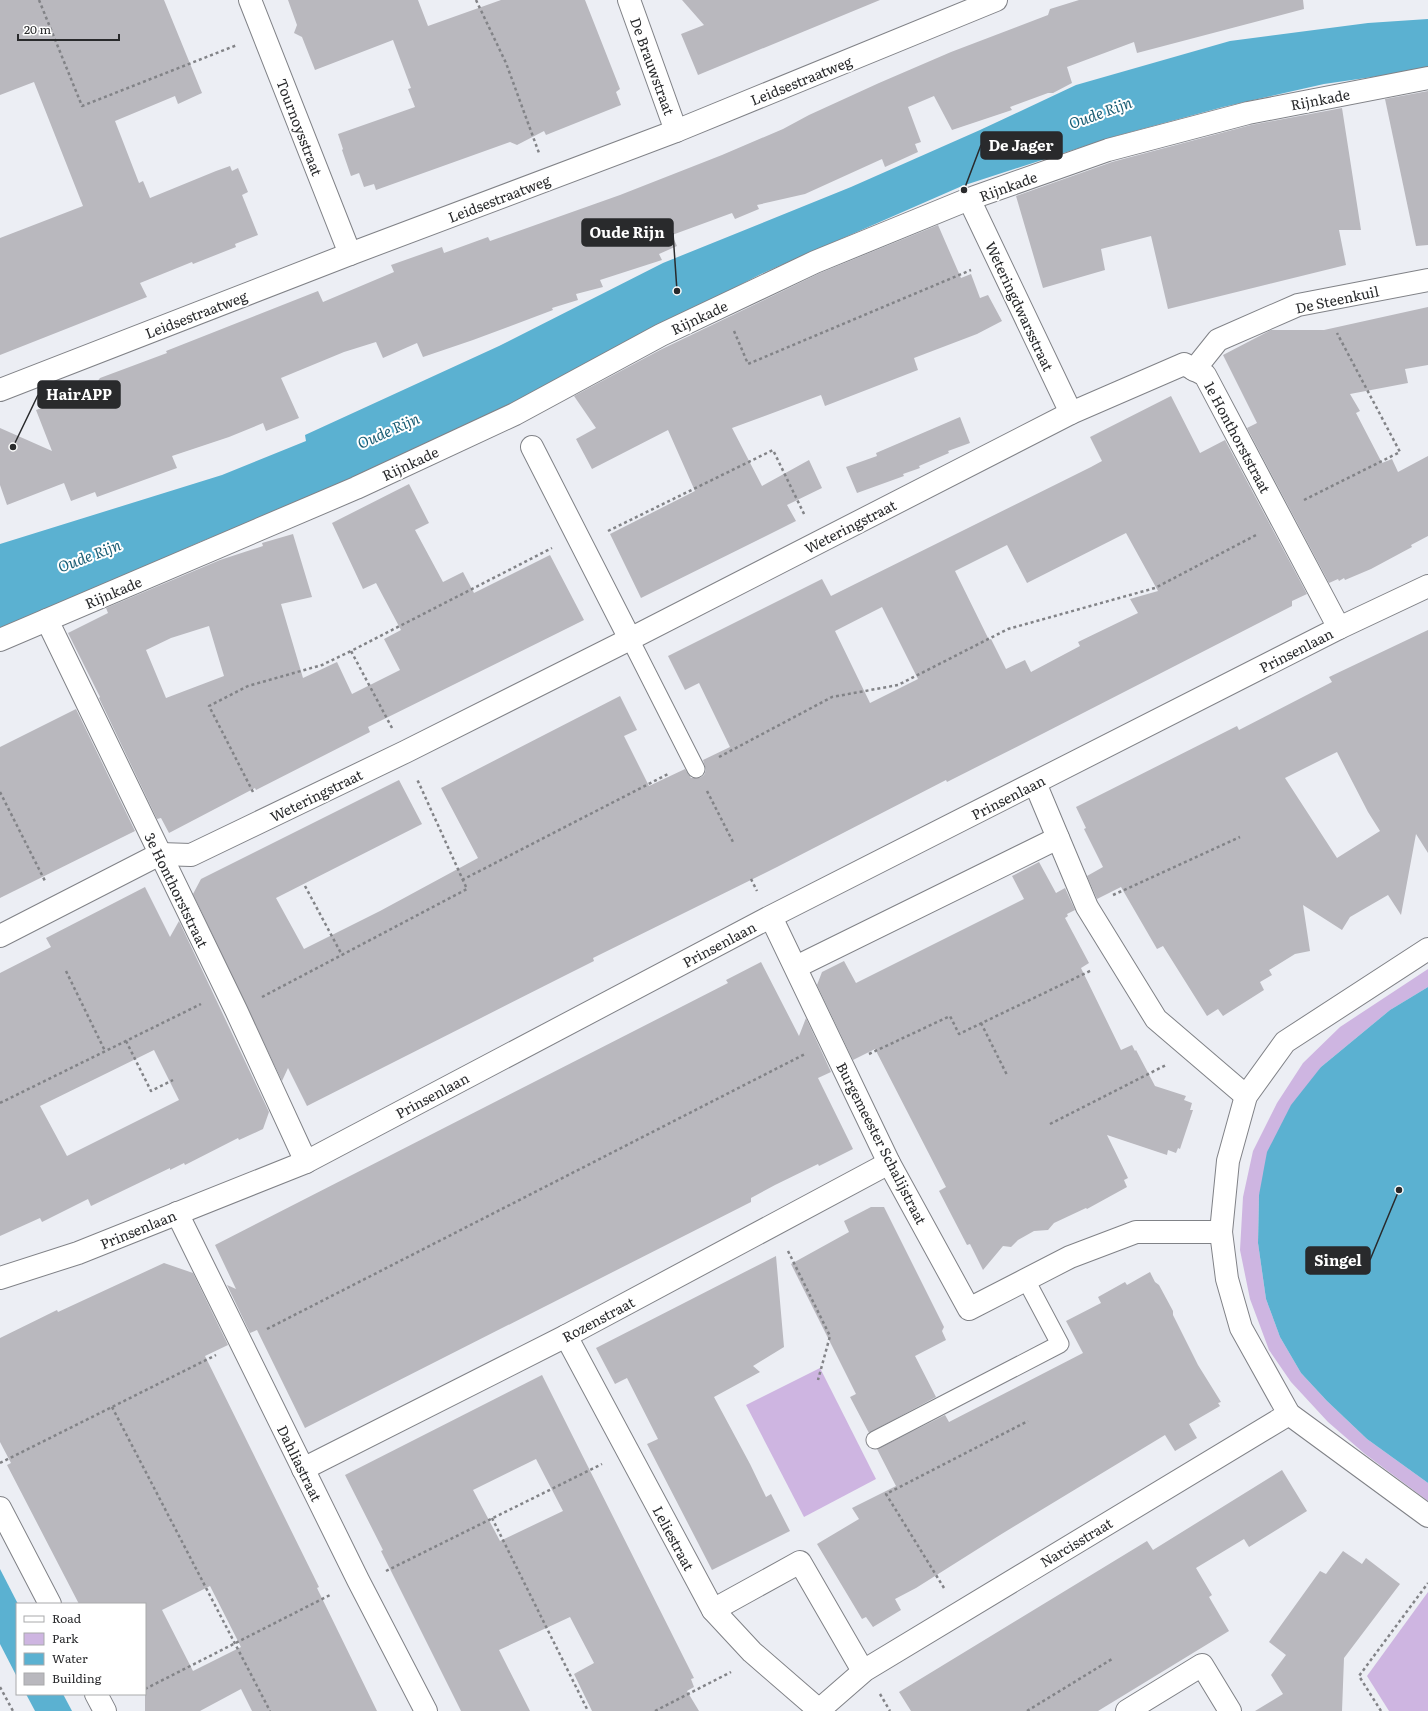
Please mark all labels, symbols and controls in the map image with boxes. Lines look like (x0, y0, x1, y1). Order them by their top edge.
street label: De Brauwstraat (626, 14, 680, 118)
scale bar (18, 16, 119, 42)
text: 20 m (24, 20, 51, 38)
street label: Leidsestraatweg (747, 50, 855, 109)
street label: Tournoysstraat (272, 75, 328, 179)
street label: Rijnkade (1289, 83, 1351, 115)
water label: Oude Rijn (1065, 90, 1135, 134)
callout: De Jager (981, 132, 1062, 159)
text: De Jager (988, 133, 1054, 156)
street label: Rijnkade (976, 166, 1040, 206)
street label: Leidsestraatweg (445, 169, 553, 227)
callout: Oude Rijn (582, 219, 673, 246)
text: Oude Rijn (589, 220, 665, 243)
street label: Weteringdwarsstraat (981, 238, 1059, 374)
street label: De Steenkuil (1293, 280, 1381, 318)
street label: Leidsestraatweg (142, 285, 250, 343)
street label: Rijnkade (668, 295, 730, 339)
street label: 1e Honthorststraat (1200, 378, 1276, 497)
callout: HairAPP (38, 381, 120, 408)
text: HairAPP (46, 382, 112, 405)
water label: Oude Rijn (353, 406, 423, 454)
street label: Rijnkade (379, 441, 441, 485)
street label: Weteringstraat (801, 494, 900, 558)
water label: Oude Rijn (54, 532, 124, 578)
street label: Rijnkade (81, 571, 145, 613)
street label: Prinsenlaan (1256, 623, 1336, 677)
street label: Weteringstraat (266, 764, 366, 826)
street label: Prinsenlaan (968, 770, 1048, 824)
street label: 3e Honthorststraat (140, 829, 214, 951)
street label: Prinsenlaan (679, 916, 759, 972)
street label: Burgemeester Schalijstraat (832, 1058, 932, 1228)
street label: Prinsenlaan (392, 1067, 472, 1123)
street label: Prinsenlaan (97, 1205, 179, 1253)
callout: Singel (1306, 1247, 1370, 1274)
text: Singel (1314, 1248, 1362, 1271)
street label: Rozenstraat (558, 1291, 638, 1346)
street label: Dahliastraat (273, 1421, 327, 1505)
street label: Leliestraat (649, 1502, 700, 1574)
street label: Narcisstraat (1036, 1512, 1116, 1572)
legend (16, 1603, 146, 1695)
text: Road (52, 1609, 82, 1627)
text: Park (52, 1629, 79, 1647)
text: Water (52, 1649, 88, 1667)
text: Building (52, 1669, 102, 1687)

